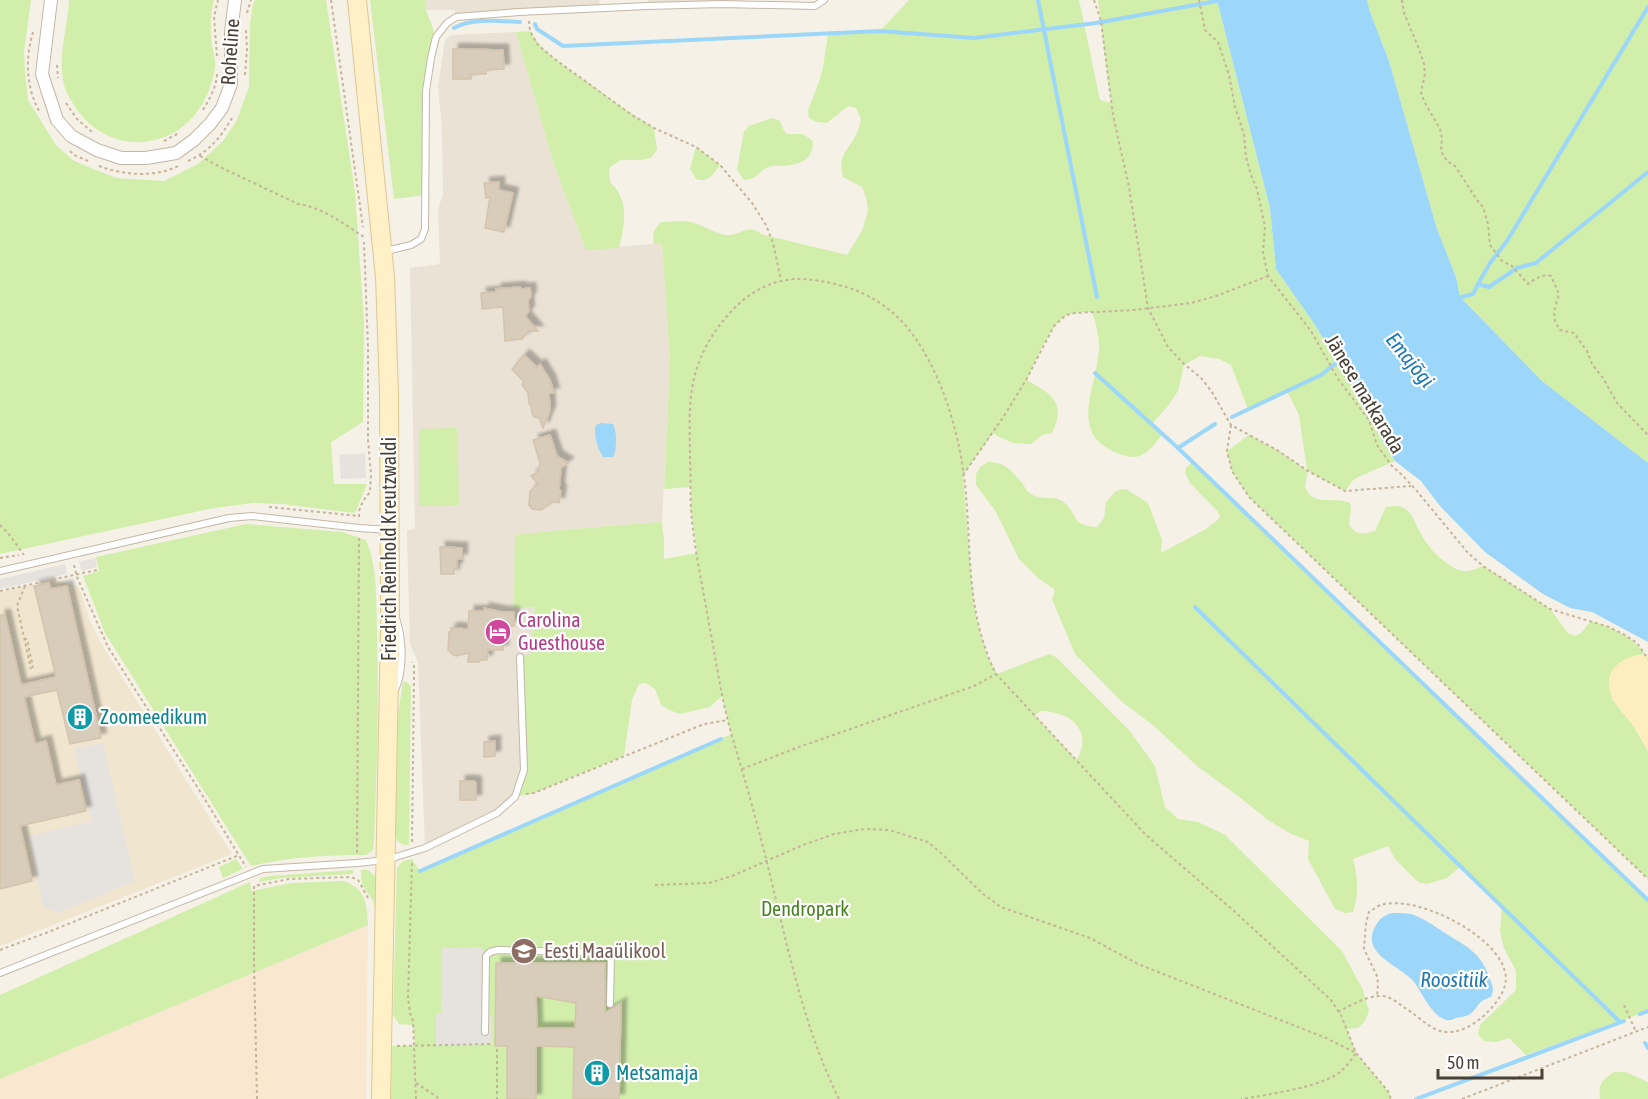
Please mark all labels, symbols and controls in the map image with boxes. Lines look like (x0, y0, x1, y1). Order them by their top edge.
street label: Roheline (216, 18, 243, 86)
water label: Emajõgi (1382, 327, 1440, 392)
street label: Jänese matkarada (1321, 330, 1410, 457)
street label: Friedrich Reinhold Kreutzwaldi (377, 437, 400, 661)
place label: Carolina Guesthouse (518, 608, 605, 654)
hotel icon: Carolina Guesthouse (483, 617, 513, 647)
building icon: Zoomeedikum (65, 702, 95, 732)
place label: Zoomeedikum (100, 705, 207, 728)
park label: Dendropark (761, 897, 849, 920)
school or university icon: Eesti Maaülikool (509, 936, 539, 966)
place label: Eesti Maaülikool (544, 939, 667, 962)
water label: Roositiik (1420, 967, 1488, 991)
scale bar (1438, 1042, 1542, 1080)
text: 50 m (1447, 1052, 1479, 1073)
building icon: Metsamaja (582, 1058, 612, 1088)
place label: Metsamaja (616, 1061, 698, 1084)

